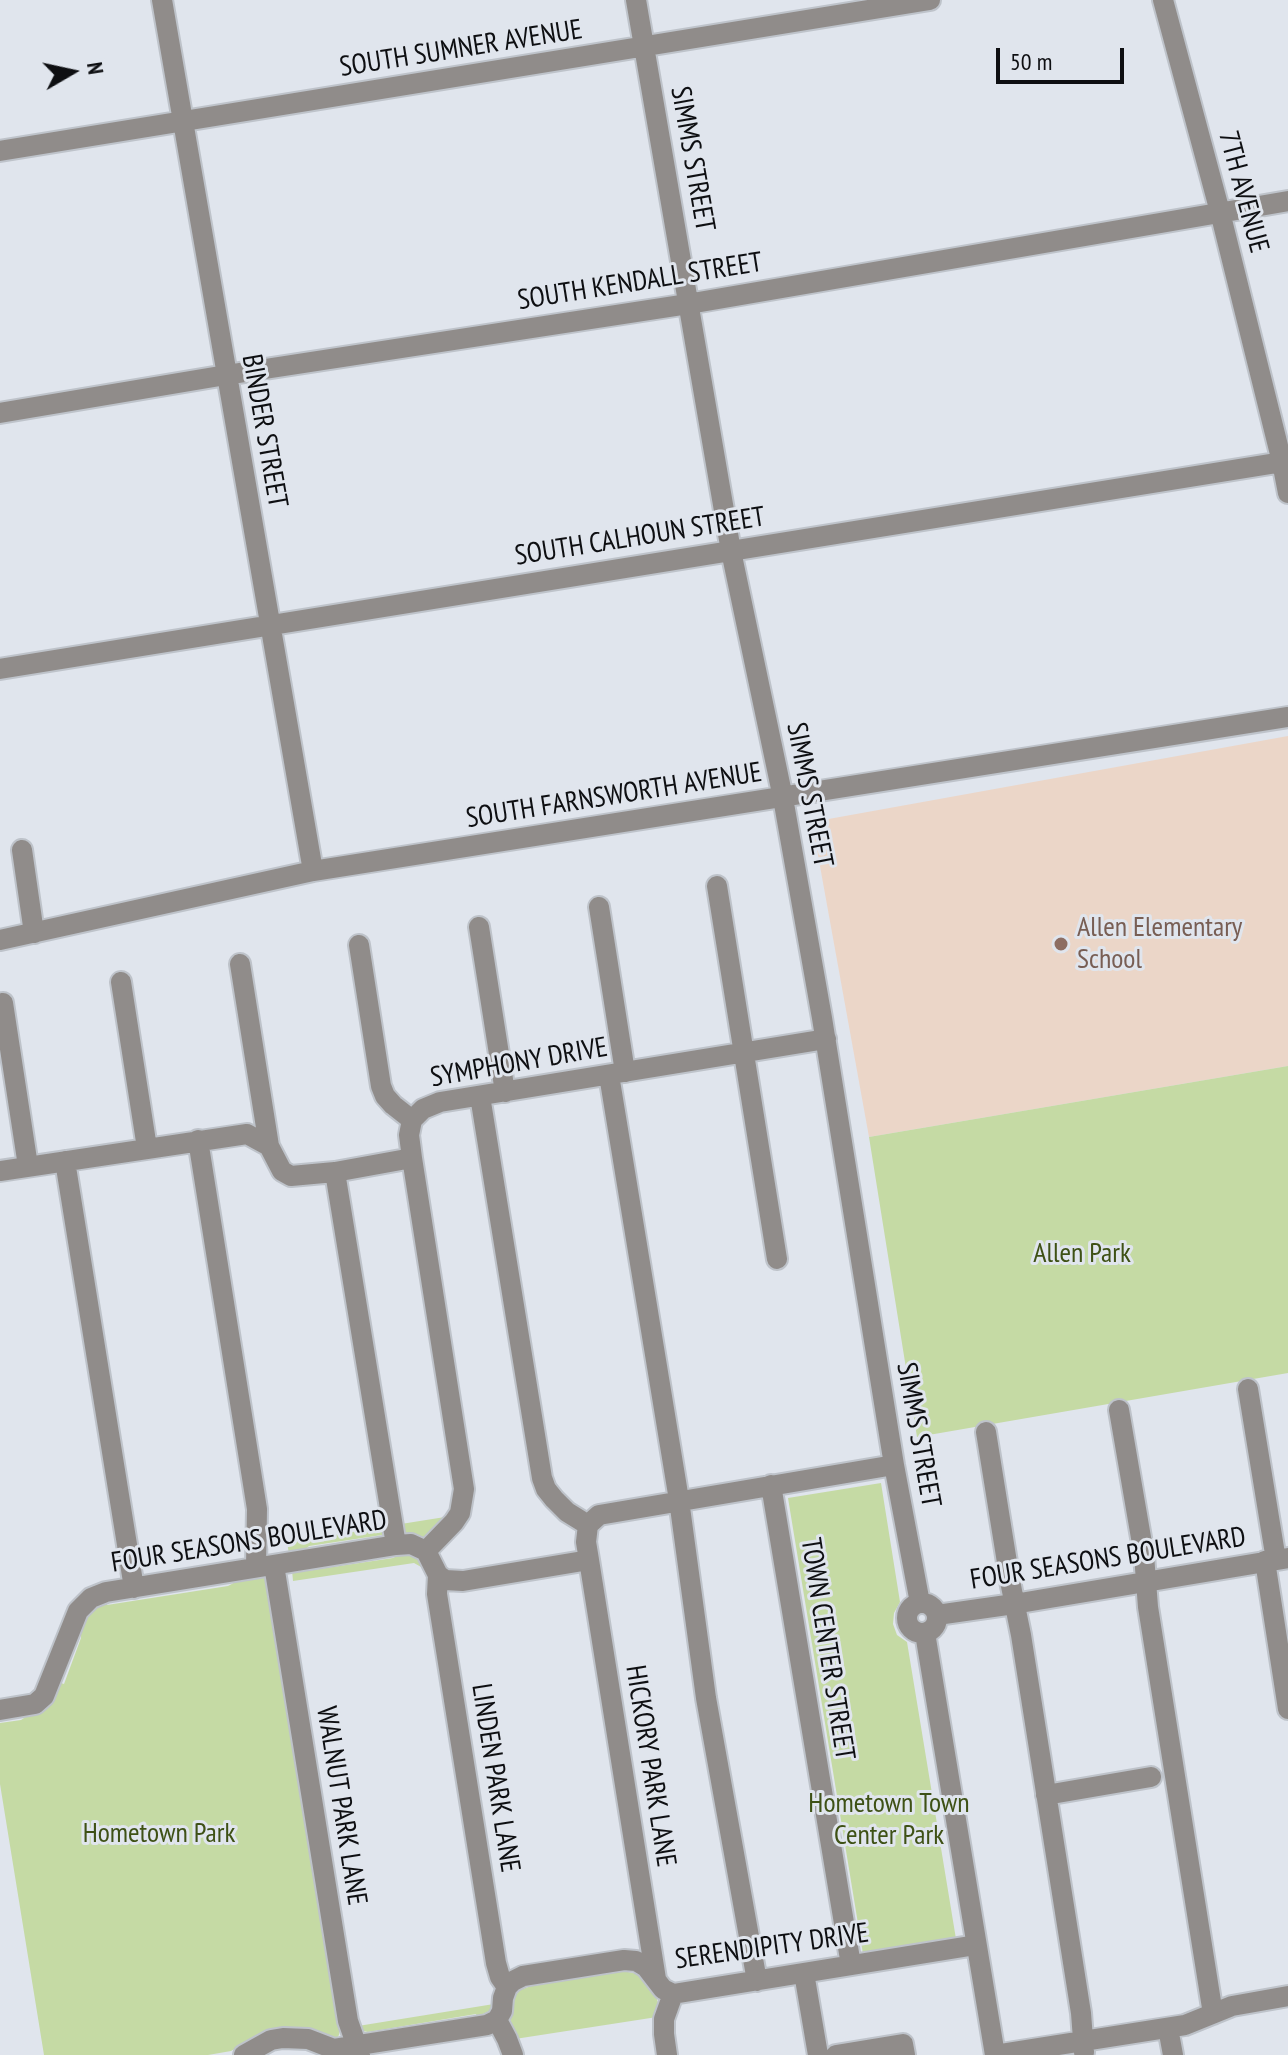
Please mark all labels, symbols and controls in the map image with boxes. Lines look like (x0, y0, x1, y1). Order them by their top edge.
street label: SOUTH SUMNER AVENUE (337, 13, 585, 85)
north arrow (32, 32, 112, 112)
scale bar (1000, 32, 1128, 82)
text: 50 m (1010, 46, 1052, 77)
text: N (81, 60, 110, 76)
street label: SIMMS STREET (663, 84, 721, 234)
street label: 7TH AVENUE (1211, 127, 1275, 257)
street label: SOUTH KENDALL STREET (515, 246, 765, 318)
street label: BINDER STREET (234, 352, 294, 510)
street label: SOUTH CALHOUN STREET (513, 501, 767, 573)
street label: SIMMS STREET (779, 720, 839, 870)
street label: SOUTH FARNSWORTH AVENUE (464, 756, 764, 836)
place label: Allen Elementary School (1077, 911, 1242, 977)
marker: Allen Elementary School (1052, 935, 1070, 953)
street label: SYMPHONY DRIVE (428, 1031, 610, 1095)
park label: Allen Park (1033, 1237, 1131, 1271)
street label: SIMMS STREET (889, 1360, 947, 1510)
street label: FOUR SEASONS BOULEVARD (109, 1504, 389, 1580)
street label: FOUR SEASONS BOULEVARD (968, 1521, 1248, 1597)
street label: TOWN CENTER STREET (793, 1536, 861, 1762)
street label: HICKORY PARK LANE (617, 1663, 683, 1869)
street label: LINDEN PARK LANE (463, 1681, 527, 1875)
street label: WALNUT PARK LANE (309, 1704, 373, 1908)
park label: Hometown Town Center Park (808, 1787, 970, 1853)
park label: Hometown Park (83, 1817, 235, 1851)
street label: SERENDIPITY DRIVE (673, 1917, 871, 1977)

